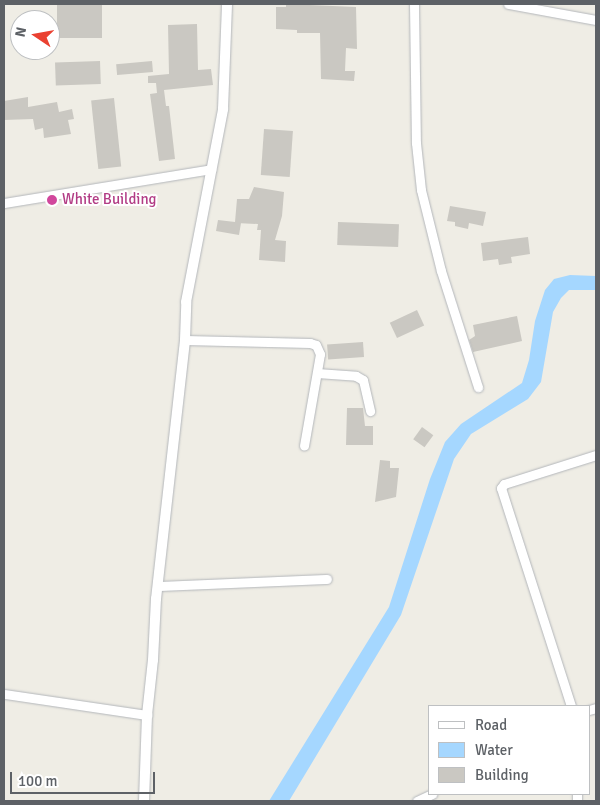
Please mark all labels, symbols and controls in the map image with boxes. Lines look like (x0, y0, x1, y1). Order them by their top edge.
north arrow (10, 10, 60, 60)
text: N (11, 25, 30, 39)
place label: White Building (62, 191, 156, 209)
marker: White Building (46, 194, 58, 206)
legend (428, 705, 590, 795)
text: Road (475, 716, 507, 734)
text: Water (475, 741, 513, 759)
scale bar (12, 762, 158, 794)
text: Building (475, 766, 529, 784)
text: 100 m (18, 772, 58, 790)

